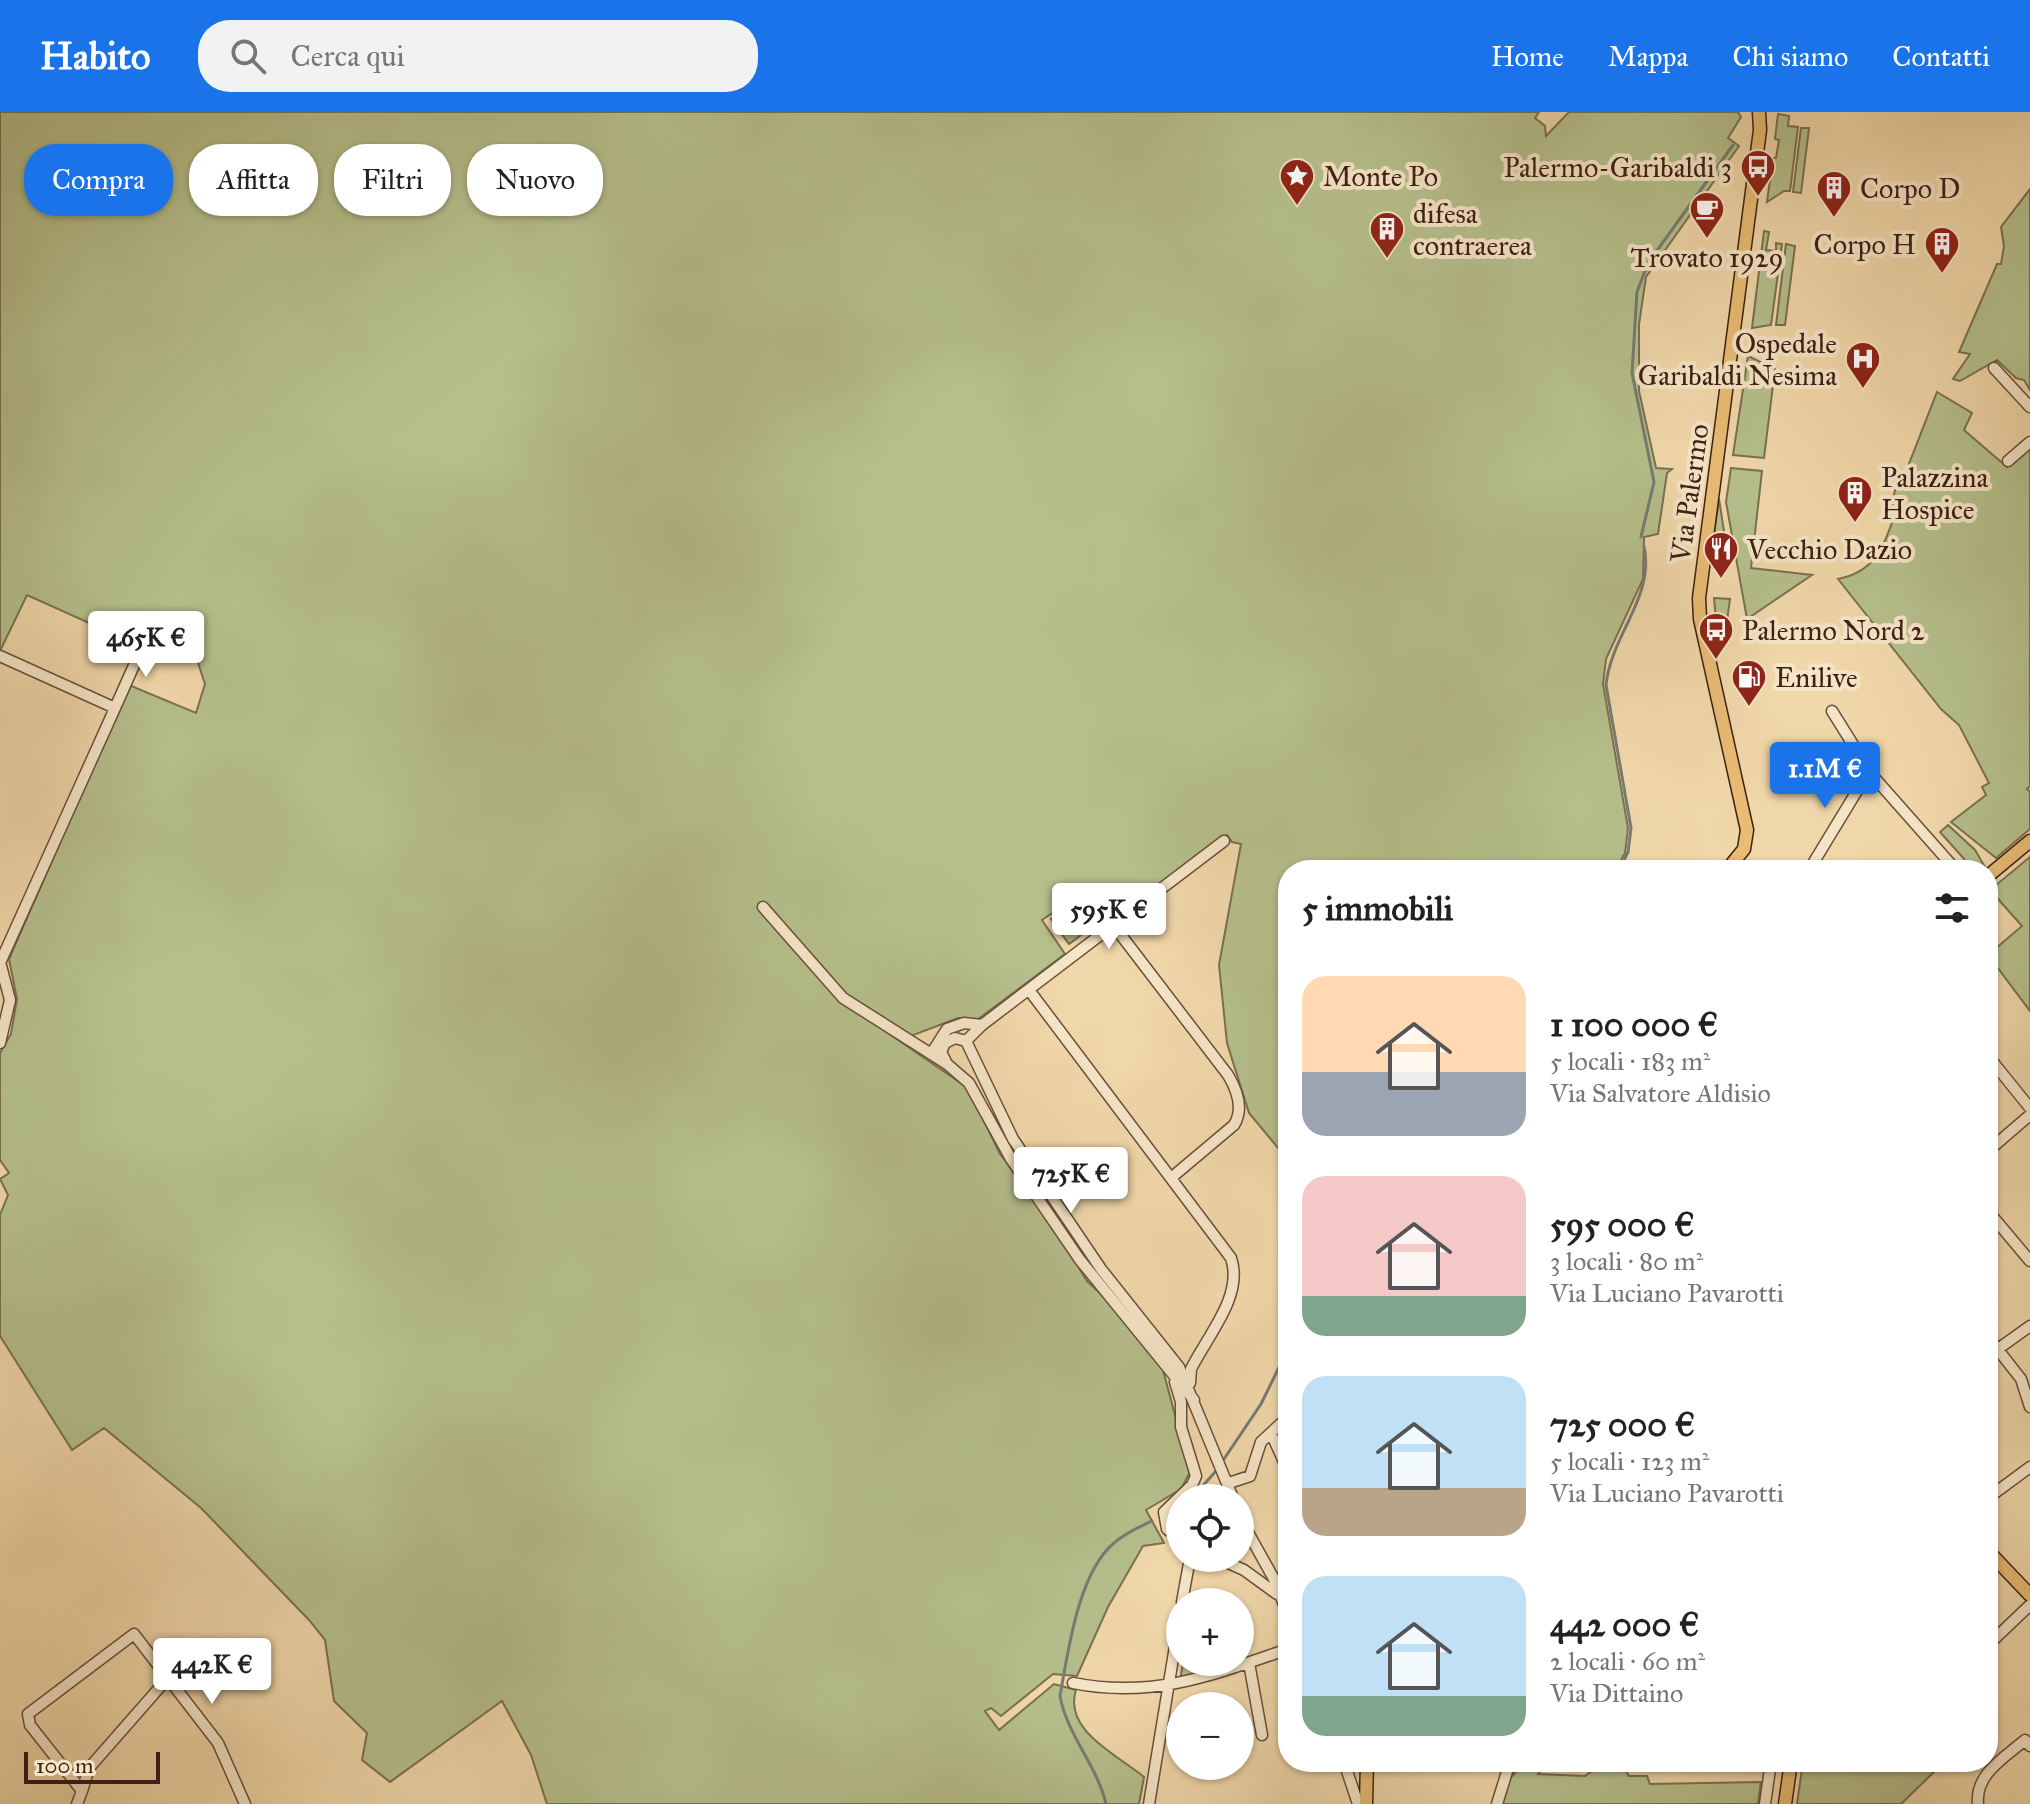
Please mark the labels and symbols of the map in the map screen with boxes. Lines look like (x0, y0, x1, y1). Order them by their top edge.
bus stop icon: Palermo-Garibaldi 3 (1739, 148, 1777, 198)
place label: Palermo-Garibaldi 3 (1504, 150, 1732, 185)
place icon: Monte Po (1278, 157, 1316, 207)
place label: Monte Po (1323, 159, 1438, 194)
building icon: Corpo D (1815, 169, 1853, 219)
place label: Corpo D (1860, 171, 1960, 206)
cafe icon: Trovato 1929 (1688, 190, 1726, 240)
place label: difesa contraerea (1413, 196, 1532, 263)
building icon: difesa contraerea (1368, 210, 1406, 260)
building icon: Corpo H (1923, 225, 1961, 275)
place label: Corpo H (1814, 227, 1916, 262)
place label: Trovato 1929 (1630, 240, 1784, 275)
place label: Ospedale Garibaldi Nesima (1638, 326, 1837, 393)
hospital icon: Ospedale Garibaldi Nesima (1844, 340, 1882, 390)
street label: Via Palermo (1662, 421, 1717, 566)
place label: Palazzina Hospice (1881, 460, 1988, 527)
building icon: Palazzina Hospice (1836, 474, 1874, 524)
restaurant icon: Vecchio Dazio (1702, 530, 1740, 580)
place label: Vecchio Dazio (1746, 532, 1912, 567)
pin: 465K € (81, 611, 211, 679)
bus stop icon: Palermo Nord 2 (1697, 611, 1735, 661)
place label: Palermo Nord 2 (1742, 613, 1925, 648)
fuel station icon: Enilive (1730, 658, 1768, 708)
place label: Enilive (1775, 660, 1858, 695)
pin: 1.1M € (1760, 742, 1890, 810)
pin: 595K € (1044, 883, 1174, 951)
pin: 725K € (1006, 1147, 1136, 1215)
pin: 442K € (147, 1638, 277, 1706)
scale bar (24, 1748, 160, 1784)

